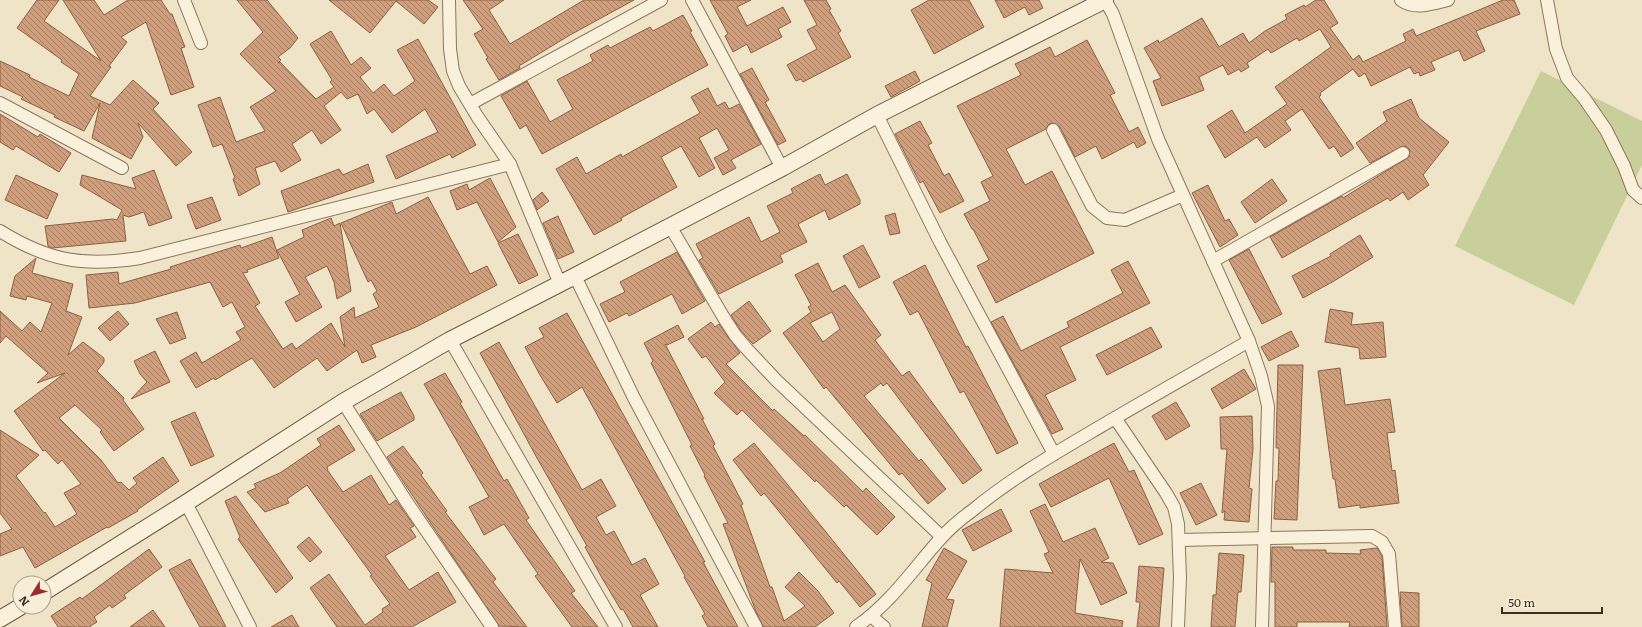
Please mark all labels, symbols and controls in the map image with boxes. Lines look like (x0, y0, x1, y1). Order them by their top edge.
north arrow (12, 575, 52, 615)
scale bar (1502, 589, 1602, 615)
text: N (14, 593, 32, 610)
text: 50 m (1508, 593, 1535, 611)

